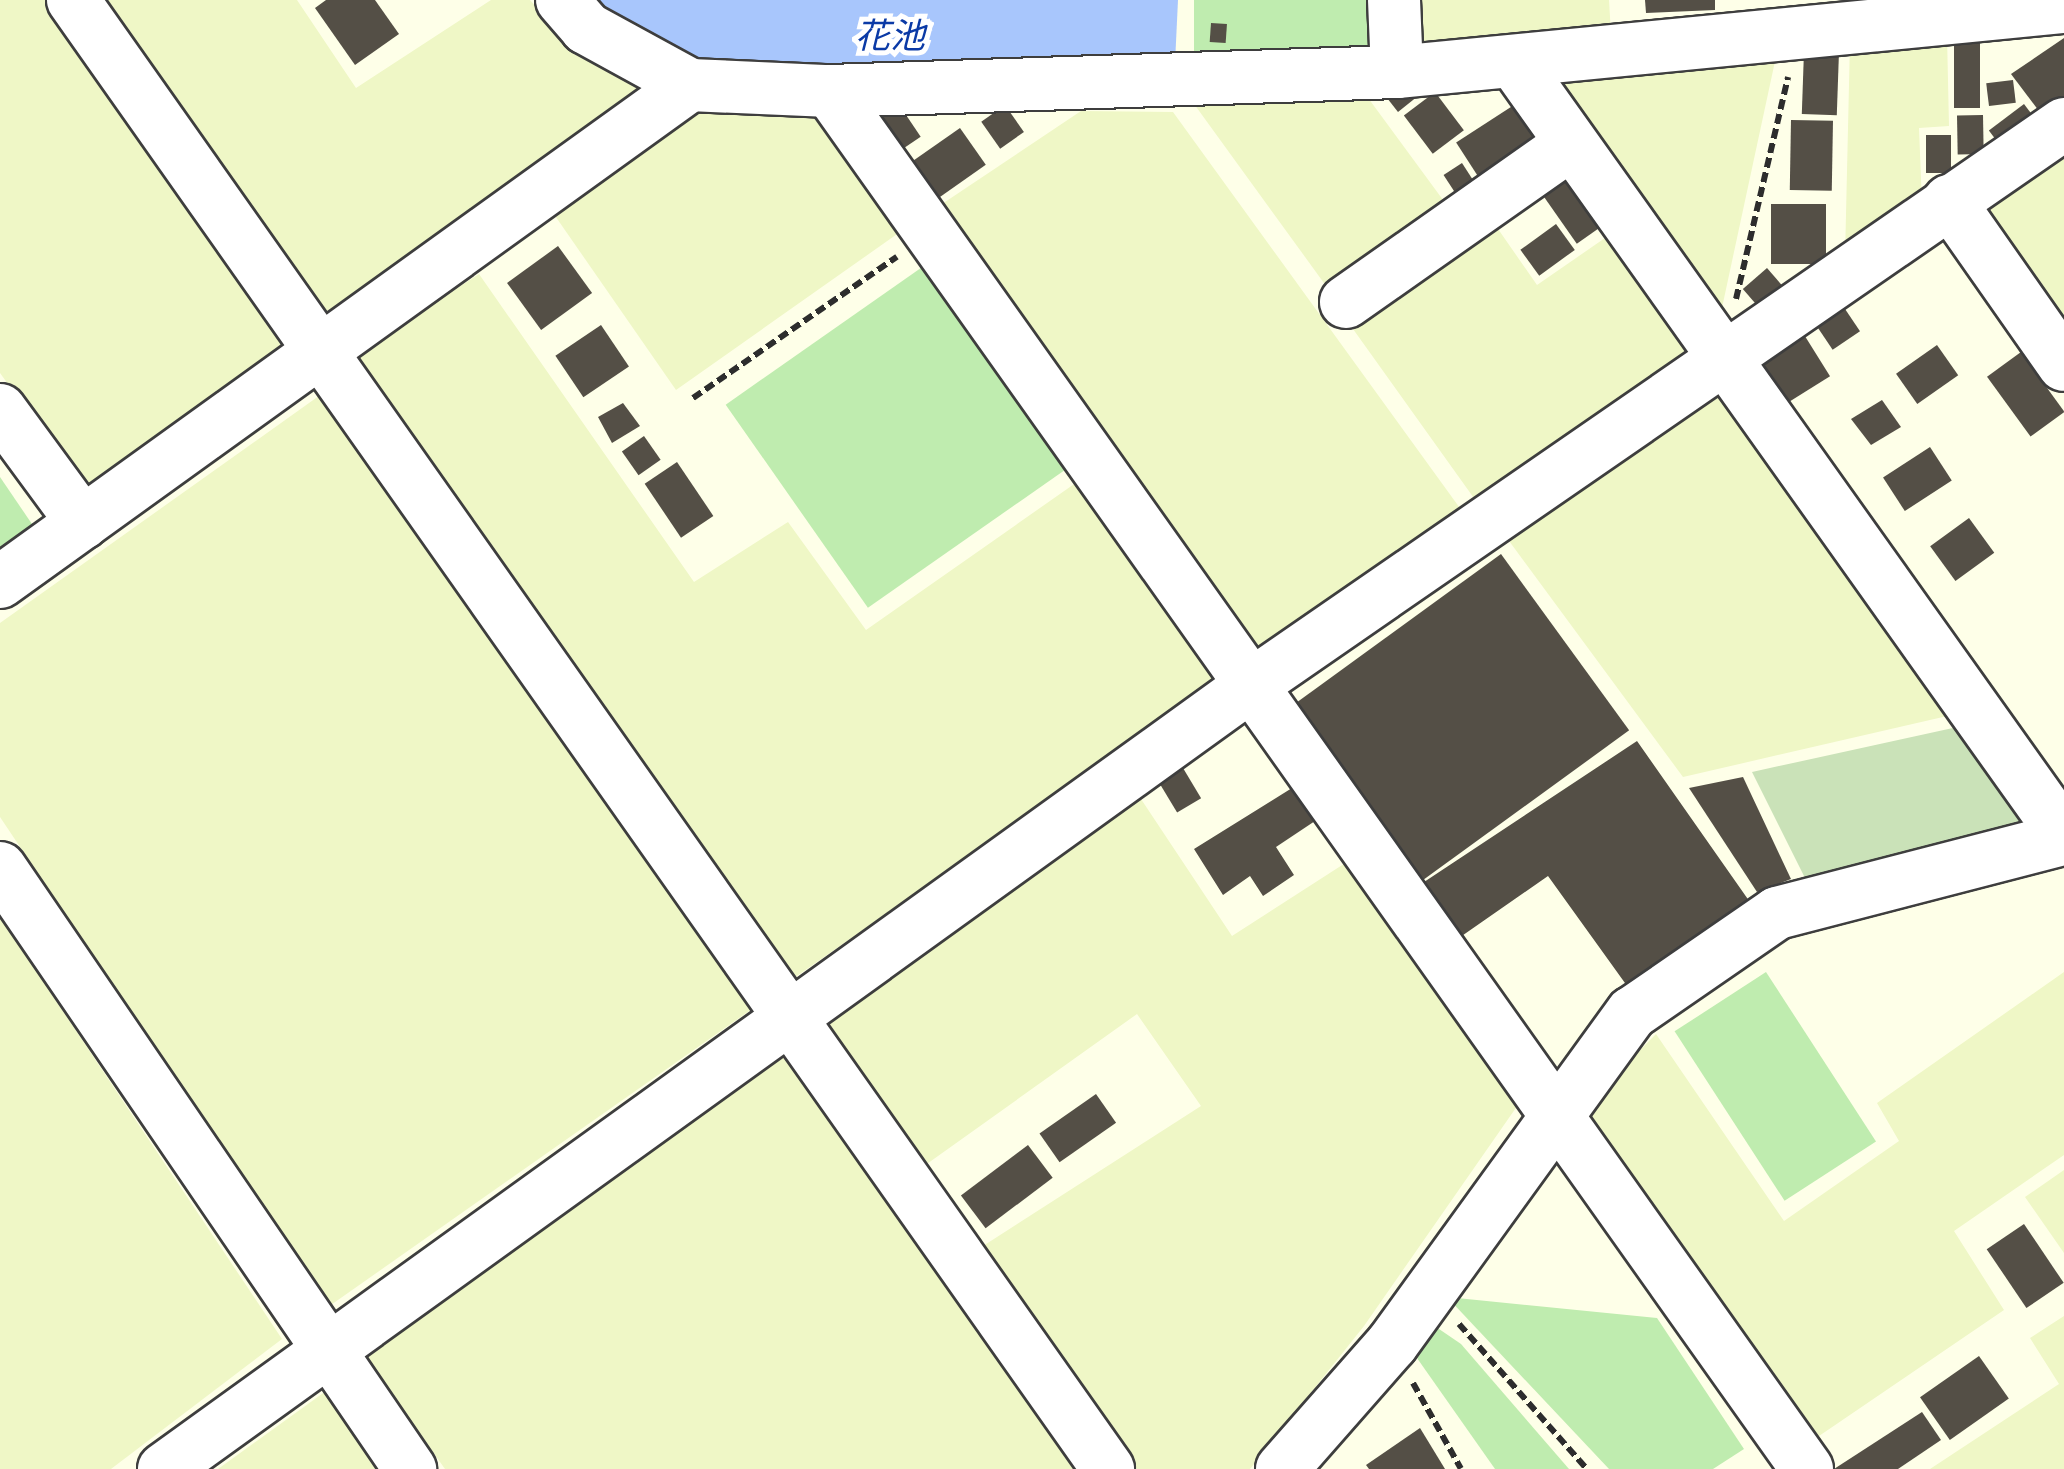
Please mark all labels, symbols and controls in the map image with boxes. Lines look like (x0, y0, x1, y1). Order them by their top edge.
water label: 花池 (855, 14, 925, 56)

